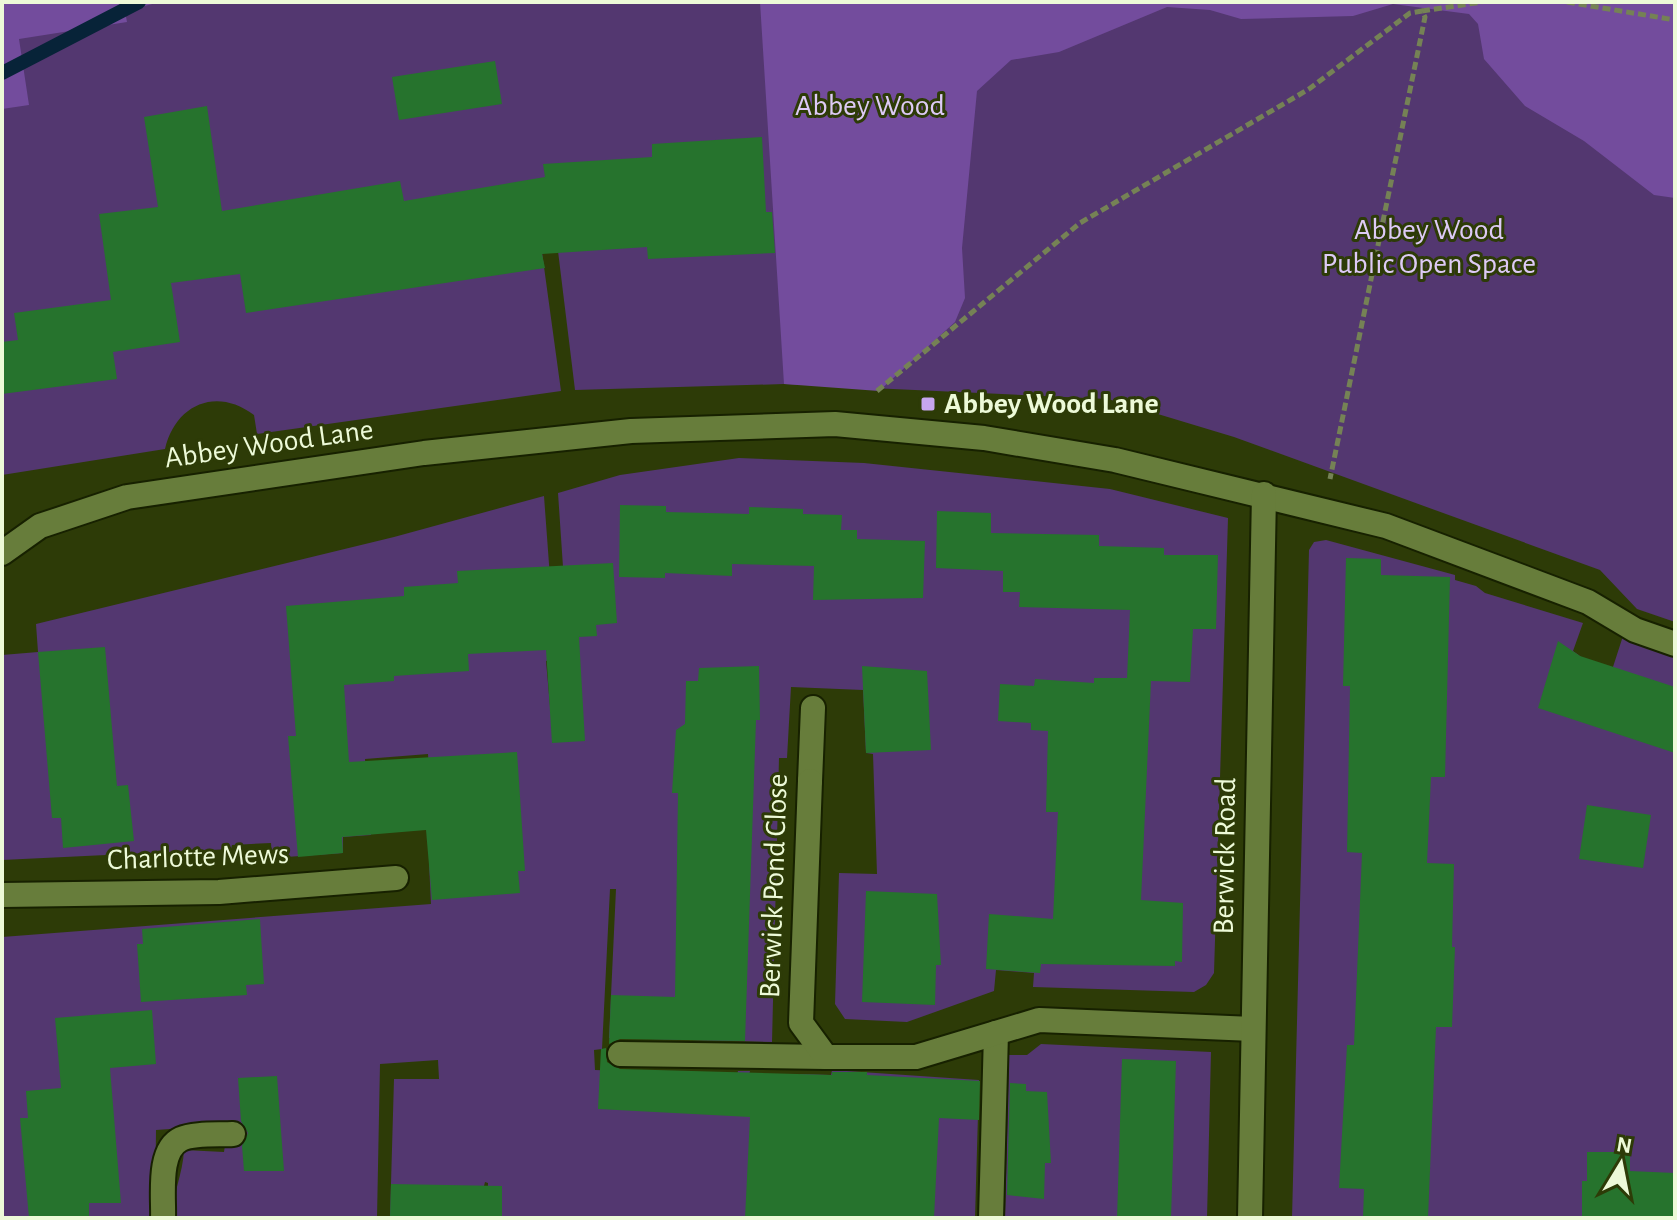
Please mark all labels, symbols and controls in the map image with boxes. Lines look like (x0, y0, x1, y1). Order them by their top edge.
park label: Abbey Wood (795, 91, 945, 121)
park label: Abbey Wood Public Open Space (1322, 215, 1536, 279)
place label: Abbey Wood Lane (944, 389, 1159, 419)
marker: Abbey Wood Lane (919, 395, 937, 413)
street label: Abbey Wood Lane (163, 414, 375, 474)
street label: Berwick Pond Close (755, 773, 793, 999)
street label: Berwick Road (1209, 777, 1241, 935)
street label: Charlotte Mews (106, 839, 290, 875)
north arrow (1581, 1124, 1661, 1204)
text: N (1615, 1133, 1634, 1157)

